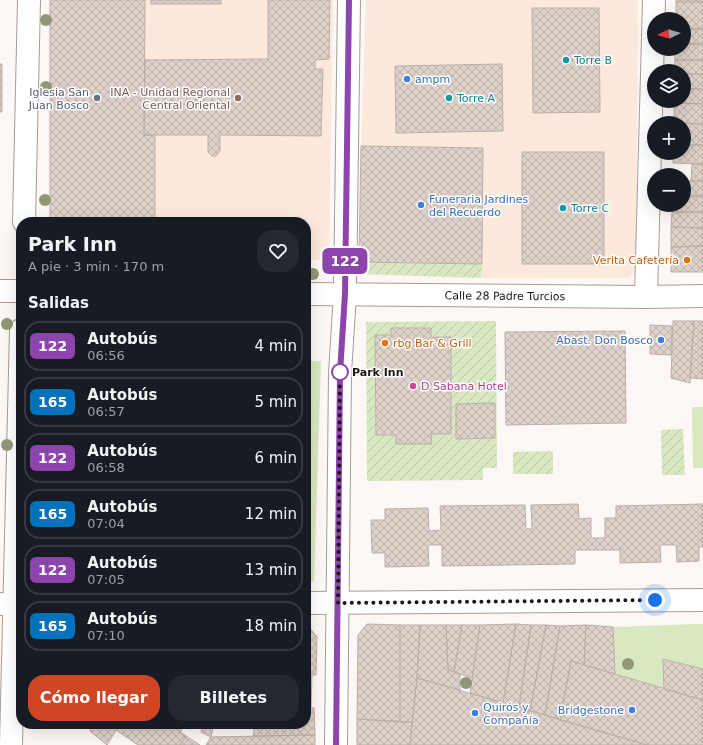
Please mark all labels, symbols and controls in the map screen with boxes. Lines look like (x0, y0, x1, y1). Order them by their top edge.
north arrow (647, 12, 691, 56)
map controls (647, 12, 691, 212)
place label: Torre B (573, 54, 612, 67)
marker: Torre B (561, 55, 571, 65)
button: layers (647, 64, 691, 108)
place label: ampm (415, 73, 450, 86)
marker: ampm (402, 74, 412, 84)
place label: Iglesia San Juan Bosco (28, 86, 89, 112)
place label: INA - Unidad Regional Central Oriental (110, 86, 230, 112)
place label: Torre A (456, 92, 495, 105)
marker: Iglesia San Juan Bosco (92, 93, 102, 103)
marker: INA - Unidad Regional Central Oriental (233, 93, 243, 103)
marker: Torre A (444, 93, 454, 103)
button: + (647, 116, 691, 160)
button: − (647, 168, 691, 212)
place label: Funeraria Jardines del Recuerdo (429, 193, 529, 219)
marker: Funeraria Jardines del Recuerdo (416, 200, 426, 210)
place label: Torre C (570, 202, 609, 215)
marker: Torre C (558, 203, 568, 213)
button: heart (257, 230, 299, 272)
text: Park Inn (28, 233, 117, 255)
line badge: 122 (322, 248, 368, 274)
text: 122 (330, 253, 360, 269)
place label: Verita Cafetería (593, 254, 679, 267)
marker: Verita Cafetería (682, 255, 692, 265)
text: A pie · 3 min · 170 m (28, 259, 164, 274)
street label: Calle 28 Padre Turcios (445, 289, 566, 303)
text: Salidas (28, 294, 89, 312)
text: Autobús (87, 330, 157, 348)
place label: Abast. Don Bosco (556, 334, 653, 347)
marker: Abast. Don Bosco (656, 335, 666, 345)
text: 4 min (254, 337, 297, 355)
place label: rbg Bar & Grill (393, 337, 472, 350)
text: 122 (38, 338, 67, 354)
marker: rbg Bar & Grill (380, 338, 390, 348)
text: 06:56 (87, 348, 125, 363)
marker: Park Inn (331, 363, 349, 381)
place label: Park Inn (352, 366, 404, 379)
place label: D Sabana Hotel (421, 380, 507, 393)
marker: D Sabana Hotel (408, 381, 418, 391)
text: Autobús (87, 386, 157, 404)
text: 5 min (254, 393, 297, 411)
text: 165 (38, 394, 67, 410)
text: 06:57 (87, 404, 125, 419)
text: Autobús (87, 442, 157, 460)
text: 6 min (254, 449, 297, 467)
text: 122 (38, 450, 67, 466)
text: 06:58 (87, 460, 125, 475)
text: Autobús (87, 498, 157, 516)
text: 12 min (245, 505, 297, 523)
text: 165 (38, 506, 67, 522)
text: 07:04 (87, 516, 125, 531)
text: Autobús (87, 554, 157, 572)
text: 13 min (245, 561, 297, 579)
text: 122 (38, 562, 67, 578)
text: 07:05 (87, 572, 125, 587)
your location (645, 590, 665, 610)
text: Autobús (87, 610, 157, 628)
text: 18 min (245, 617, 297, 635)
text: 165 (38, 618, 67, 634)
text: 07:10 (87, 628, 125, 643)
button: Cómo llegar (28, 675, 160, 721)
button: Billetes (168, 675, 299, 721)
place label: Quirós y Compañía (483, 701, 539, 727)
place label: Bridgestone (558, 704, 624, 717)
marker: Bridgestone (627, 705, 637, 715)
marker: Quirós y Compañía (470, 708, 480, 718)

